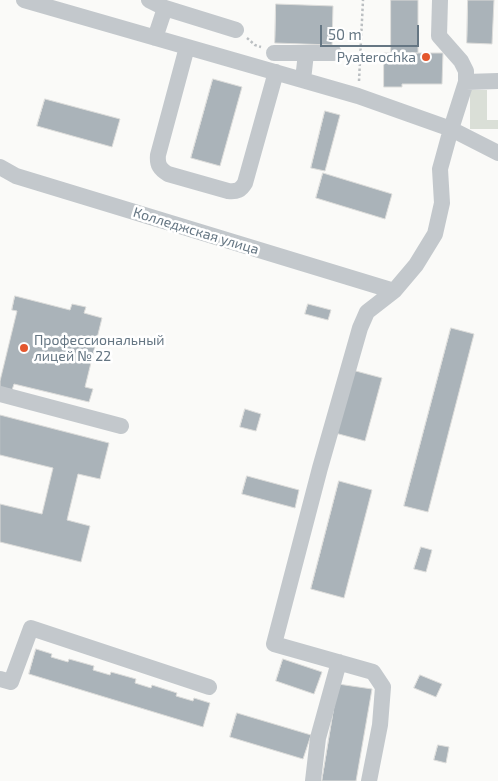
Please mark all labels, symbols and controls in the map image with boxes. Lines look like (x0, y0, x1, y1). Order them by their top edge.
scale bar (323, 15, 422, 47)
text: 50 m (328, 25, 362, 43)
place label: Pyaterochka (337, 49, 416, 65)
marker: Pyaterochka (420, 51, 432, 63)
street label: Колледжская улица (131, 204, 261, 258)
place label: Профессиональный лицей № 22 (34, 332, 164, 364)
marker: Профессиональный лицей № 22 (18, 342, 30, 354)

